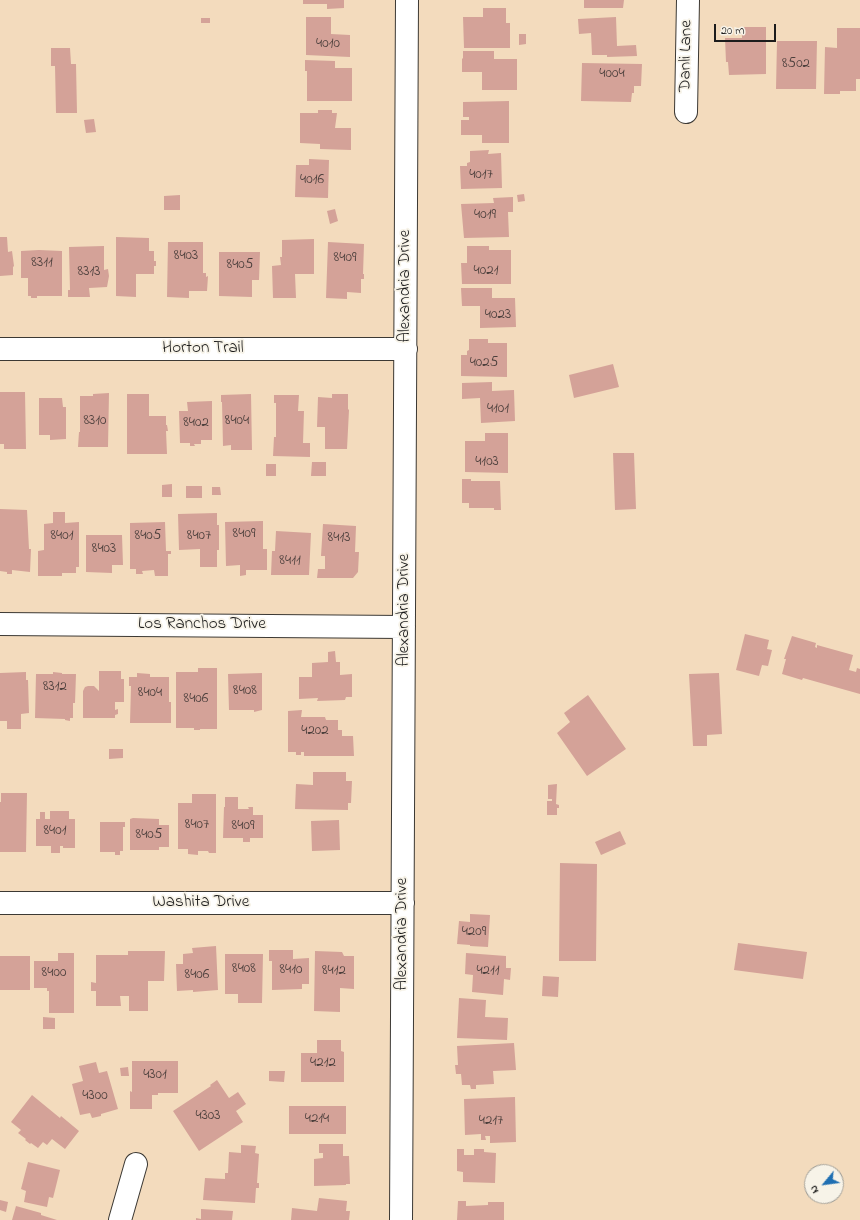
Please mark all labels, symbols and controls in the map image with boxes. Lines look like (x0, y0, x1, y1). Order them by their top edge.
scale bar (716, 16, 778, 42)
street label: Danli Lane (676, 20, 698, 92)
text: 20 m (721, 22, 744, 40)
house number: 4010 (316, 36, 340, 54)
house number: 8502 (782, 56, 810, 74)
house number: 4004 (599, 66, 625, 84)
house number: 4017 (469, 167, 493, 185)
house number: 4016 (300, 172, 324, 190)
house number: 4019 (474, 207, 496, 225)
street label: Alexandria Drive (396, 230, 416, 342)
house number: 8403 (174, 248, 198, 266)
house number: 8409 (334, 250, 356, 268)
house number: 8311 (31, 255, 53, 273)
house number: 8405 (227, 257, 253, 275)
house number: 4021 (474, 263, 498, 281)
house number: 8313 (78, 264, 100, 282)
house number: 4023 (485, 307, 511, 325)
street label: Horton Trail (162, 339, 244, 359)
house number: 4025 (470, 355, 498, 373)
house number: 4101 (487, 401, 509, 419)
house number: 8310 (83, 413, 107, 431)
house number: 8404 (225, 413, 249, 431)
house number: 8402 (183, 415, 209, 433)
house number: 4103 (475, 454, 499, 472)
house number: 8409 (233, 526, 255, 544)
house number: 8401 (50, 528, 74, 546)
house number: 8405 (135, 528, 161, 546)
house number: 8407 (187, 528, 211, 546)
house number: 8413 (328, 530, 350, 548)
house number: 8403 (92, 541, 116, 559)
house number: 8411 (279, 553, 301, 571)
street label: Alexandria Drive (395, 554, 415, 666)
street label: Los Ranchos Drive (138, 615, 266, 635)
house number: 8312 (43, 679, 67, 697)
house number: 8408 (233, 683, 257, 701)
house number: 8404 (138, 685, 162, 703)
house number: 8406 (184, 691, 208, 709)
house number: 4202 (301, 723, 329, 741)
house number: 8407 (185, 817, 209, 835)
house number: 8409 (232, 818, 254, 836)
house number: 8401 (43, 823, 67, 841)
house number: 8405 (136, 827, 162, 845)
street label: Alexandria Drive (393, 878, 413, 990)
street label: Washita Drive (153, 893, 249, 913)
house number: 4209 (462, 924, 486, 942)
house number: 8408 (232, 961, 256, 979)
house number: 8410 (279, 962, 303, 980)
house number: 8412 (322, 963, 346, 981)
house number: 4211 (476, 963, 500, 981)
house number: 8400 (42, 965, 66, 983)
house number: 8406 (185, 967, 209, 985)
house number: 4212 (310, 1055, 336, 1073)
house number: 4301 (143, 1067, 167, 1085)
house number: 4300 (82, 1088, 108, 1106)
house number: 4303 (195, 1108, 221, 1126)
house number: 4214 (305, 1111, 329, 1129)
house number: 4217 (479, 1113, 503, 1131)
north arrow (804, 1164, 844, 1204)
text: N (806, 1182, 823, 1196)

